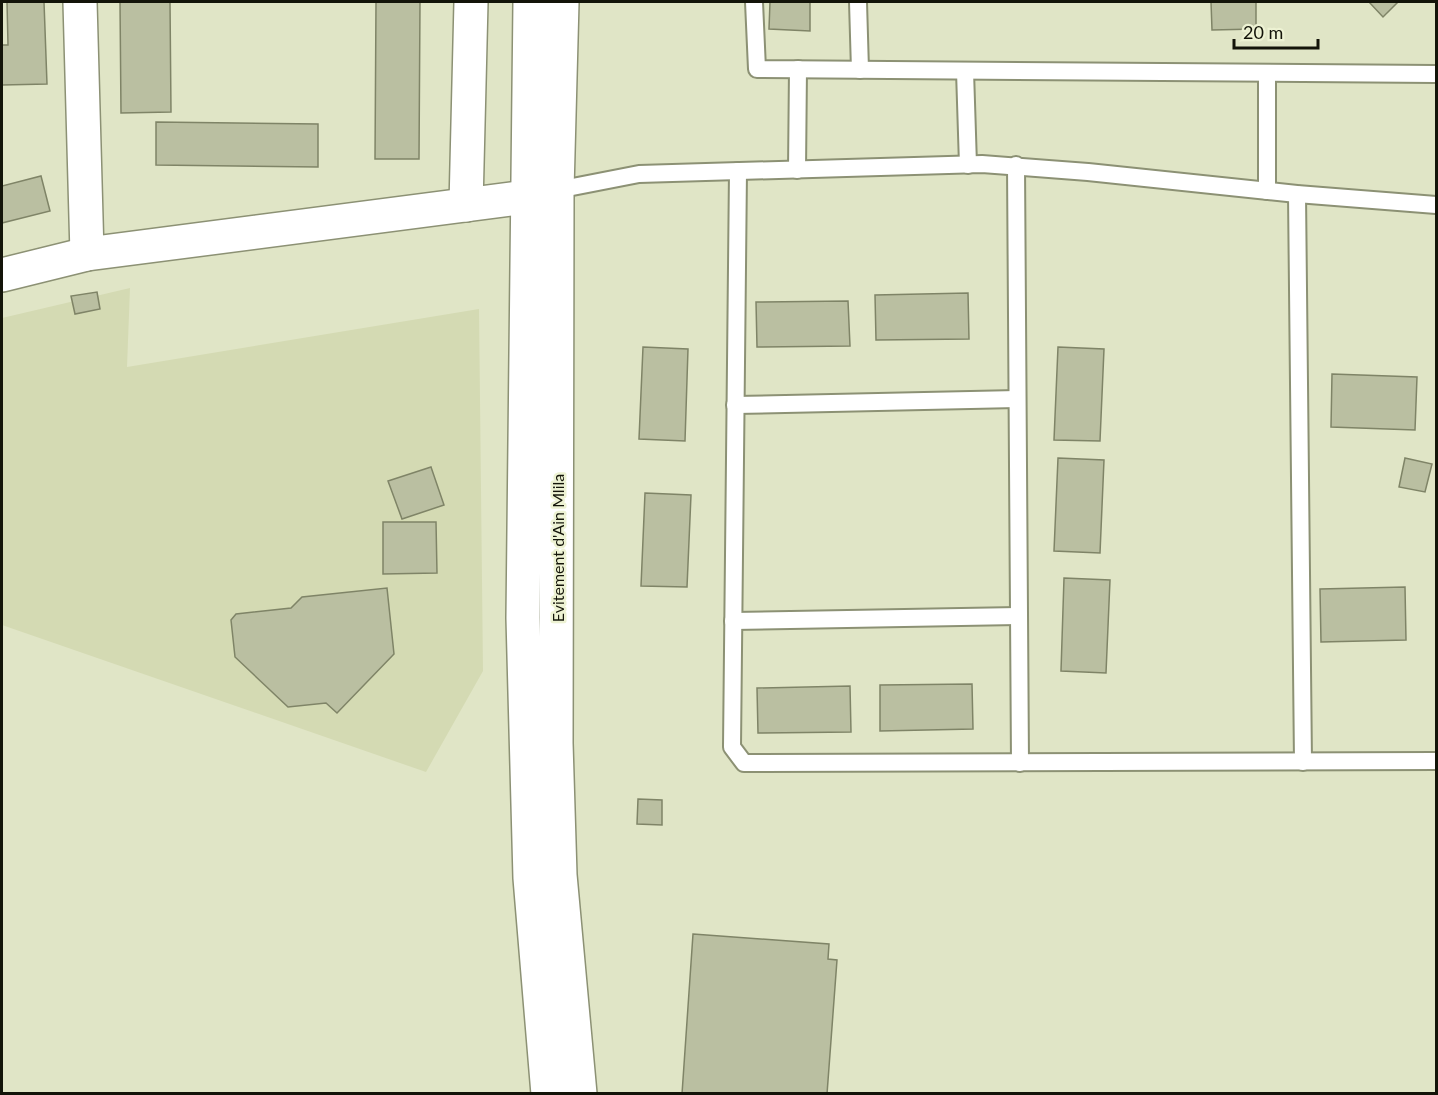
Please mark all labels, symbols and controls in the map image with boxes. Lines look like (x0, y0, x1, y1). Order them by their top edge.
scale bar (1234, 12, 1318, 50)
text: 20 m (1243, 21, 1283, 43)
street label: Evitement d'Ain Mlila (548, 474, 567, 622)

